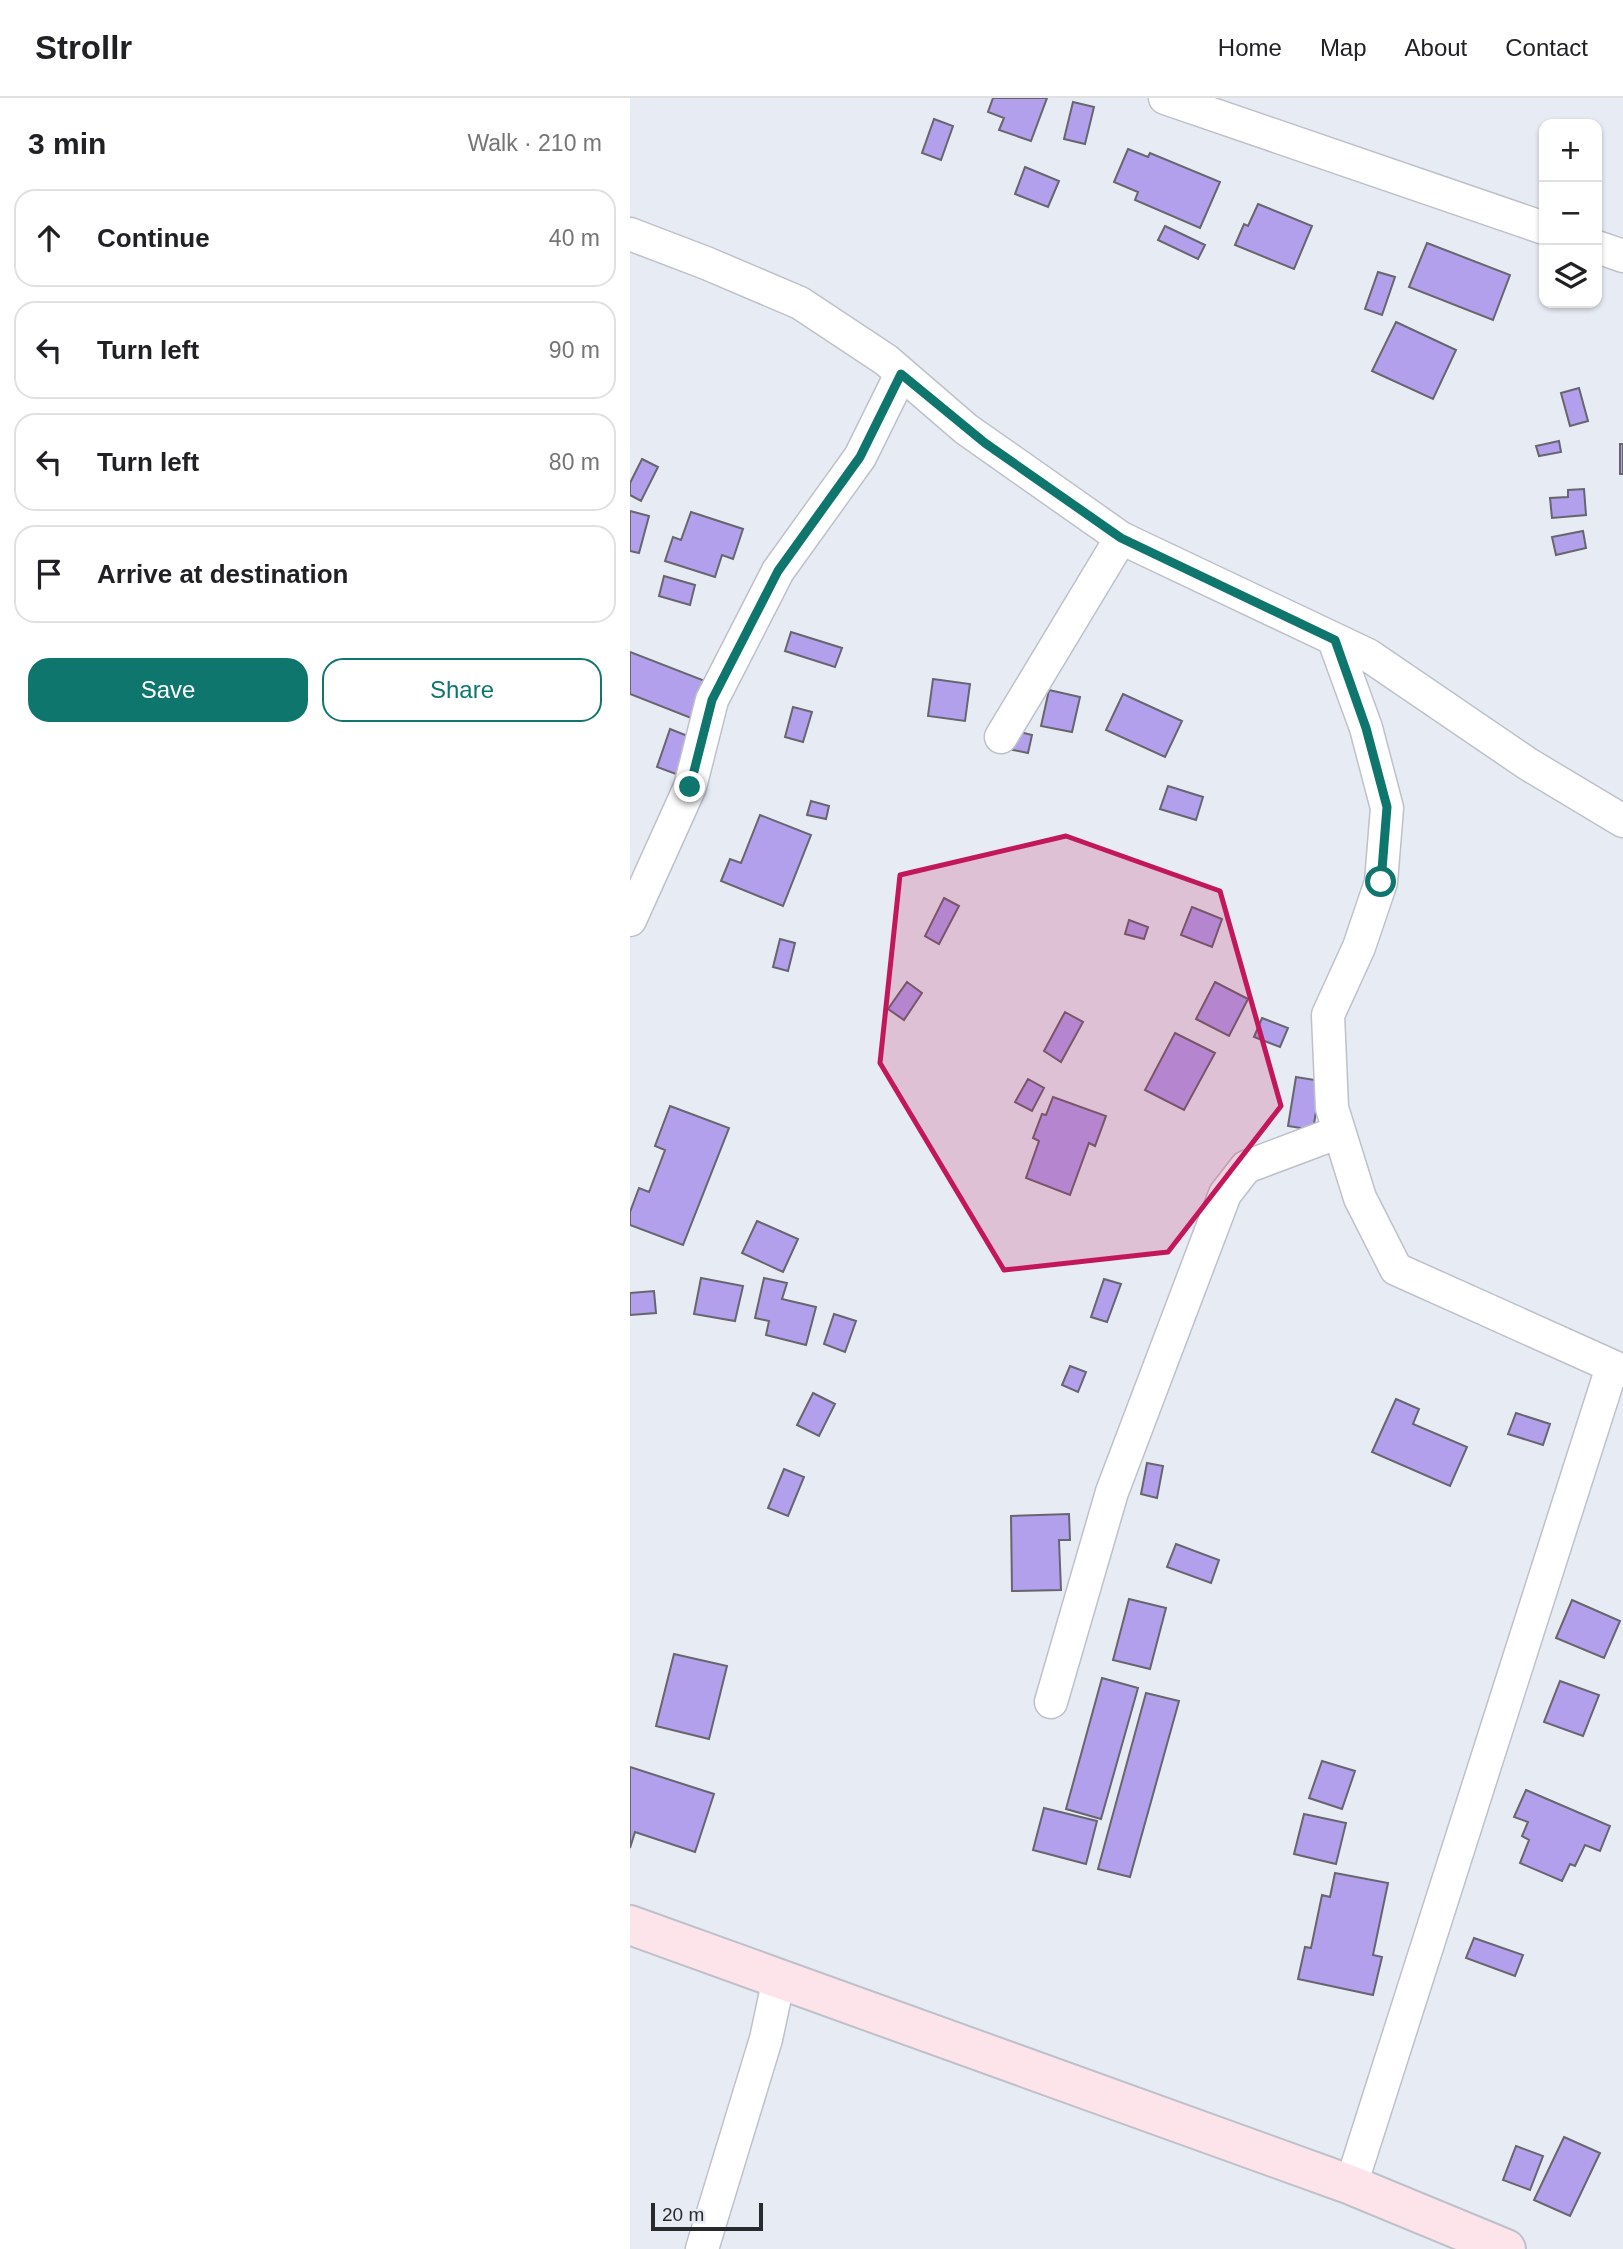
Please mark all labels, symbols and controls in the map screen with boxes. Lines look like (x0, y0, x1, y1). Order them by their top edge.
text: Strollr (35, 29, 132, 66)
text: Home (1218, 34, 1282, 61)
text: Map (1320, 34, 1367, 61)
text: About (1405, 34, 1467, 61)
text: Contact (1505, 34, 1588, 61)
map controls (1539, 119, 1602, 308)
button: + (1539, 119, 1602, 182)
text: 3 min (28, 127, 106, 160)
text: Walk · 210 m (467, 130, 602, 156)
button: − (1539, 182, 1602, 245)
icon: ahead (30, 219, 68, 257)
text: Continue (97, 223, 210, 253)
text: 40 m (549, 225, 600, 251)
button: layers (1539, 245, 1602, 308)
icon: left (30, 331, 68, 369)
text: Turn left (97, 335, 199, 365)
text: 90 m (549, 337, 600, 363)
icon: left (30, 443, 68, 481)
text: Turn left (97, 447, 199, 477)
text: 80 m (549, 449, 600, 475)
icon: arrive (30, 555, 68, 593)
text: Arrive at destination (97, 559, 348, 589)
button: Save (28, 658, 308, 722)
button: Share (322, 658, 602, 722)
route end (674, 771, 705, 802)
route start (1365, 866, 1396, 897)
scale bar (651, 2200, 763, 2232)
text: 20 m (662, 2204, 704, 2225)

